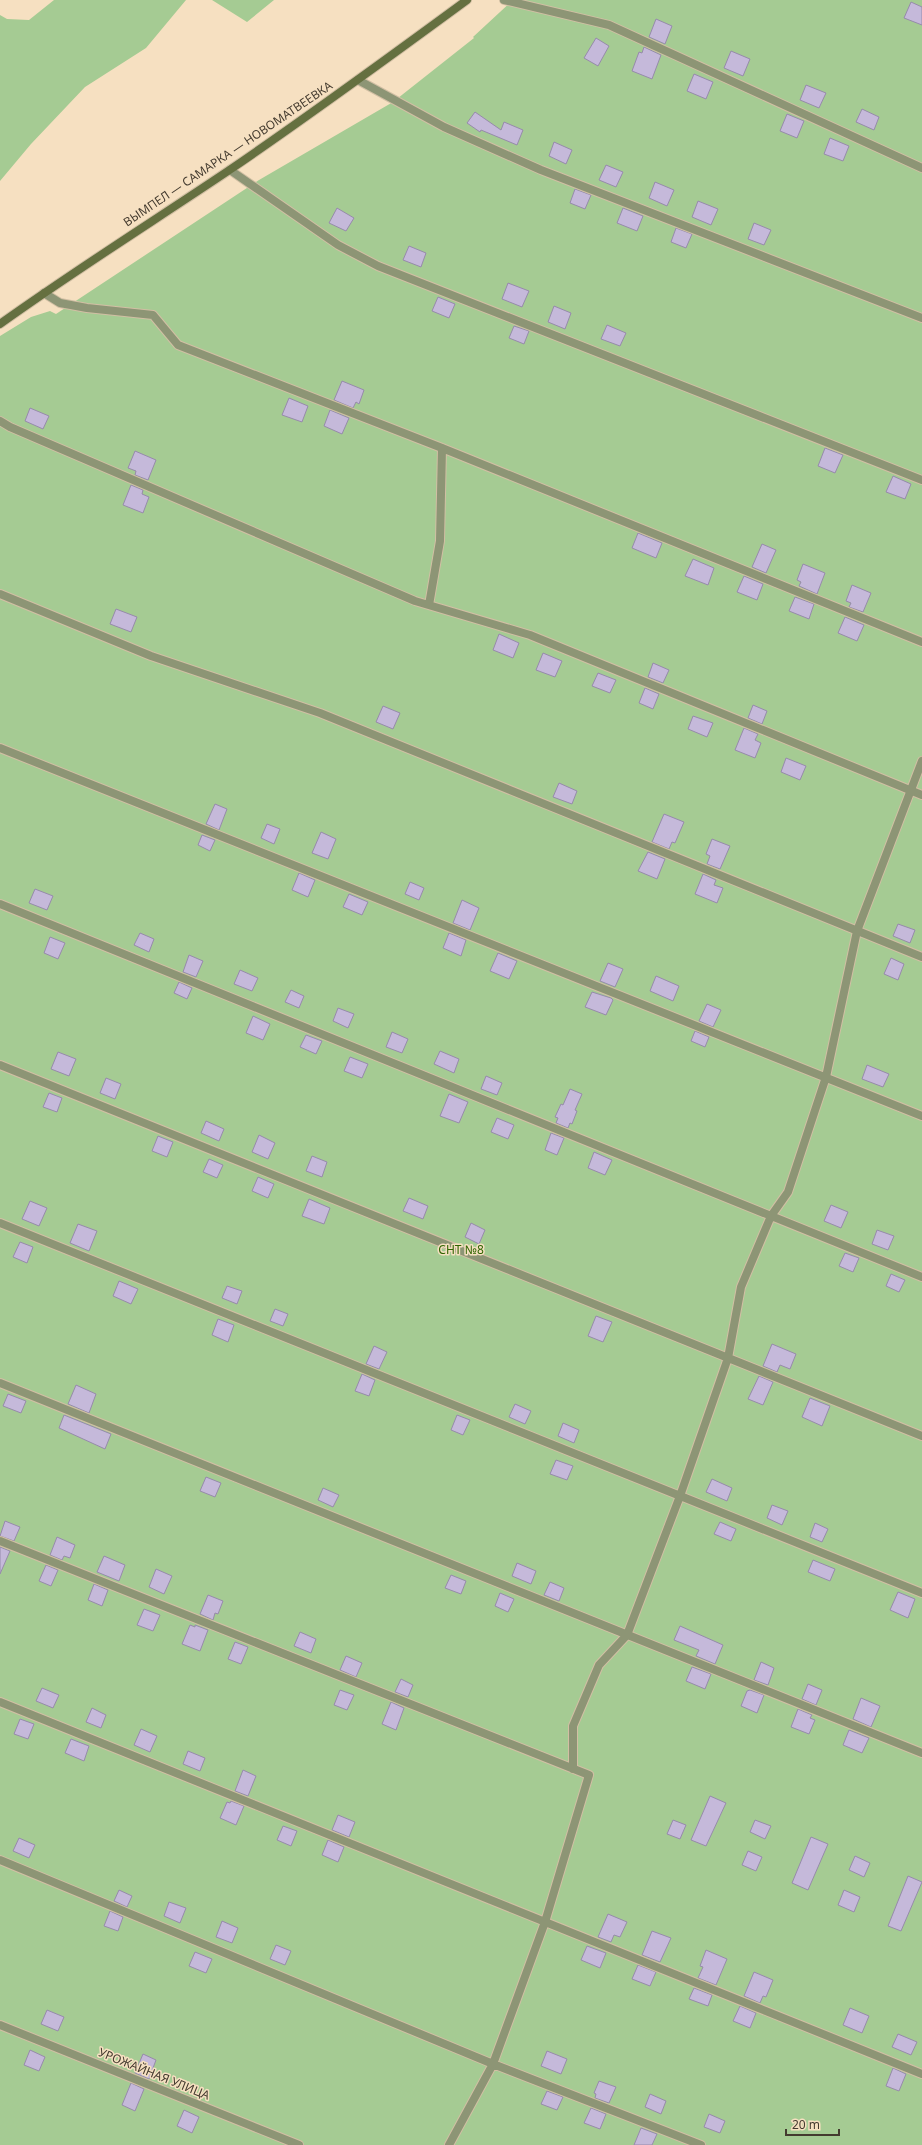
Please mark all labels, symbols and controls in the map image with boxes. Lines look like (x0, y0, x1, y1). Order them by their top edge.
street label: ВЫМПЕЛ — САМАРКА — НОВОМАТВЕЕВКА (120, 77, 336, 230)
park label: СНТ №8 (438, 1241, 484, 1258)
street label: УРОЖАЙНАЯ УЛИЦА (96, 2043, 213, 2104)
scale bar (786, 2111, 839, 2137)
text: 20 m (792, 2116, 820, 2133)

